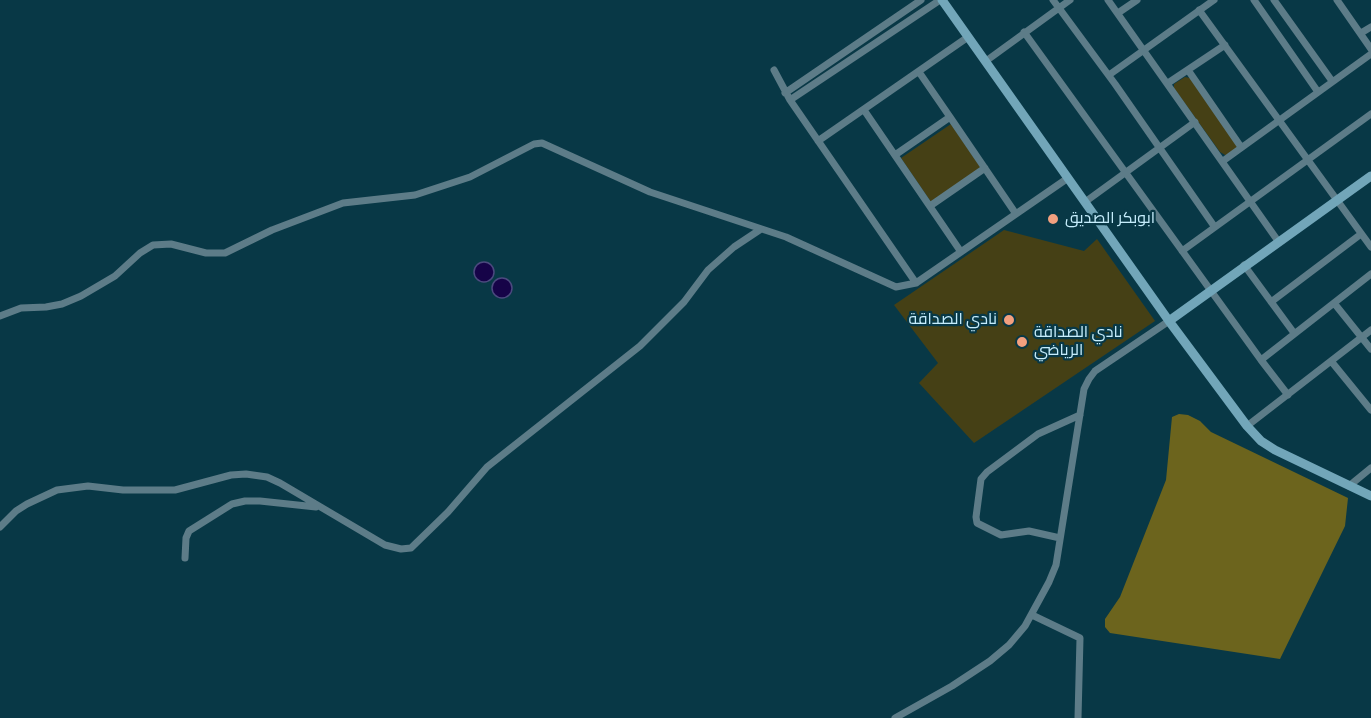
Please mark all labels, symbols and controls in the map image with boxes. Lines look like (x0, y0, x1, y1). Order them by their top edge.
place label: ابوبكر الصديق (1065, 209, 1155, 229)
marker: ابوبكر الصديق (1046, 212, 1060, 226)
place label: نادي الصداقة (909, 310, 997, 330)
marker: نادي الصداقة (1002, 313, 1016, 327)
place label: نادي الصداقة الرياضي (1034, 323, 1122, 361)
marker: نادي الصداقة الرياضي (1015, 335, 1029, 349)

